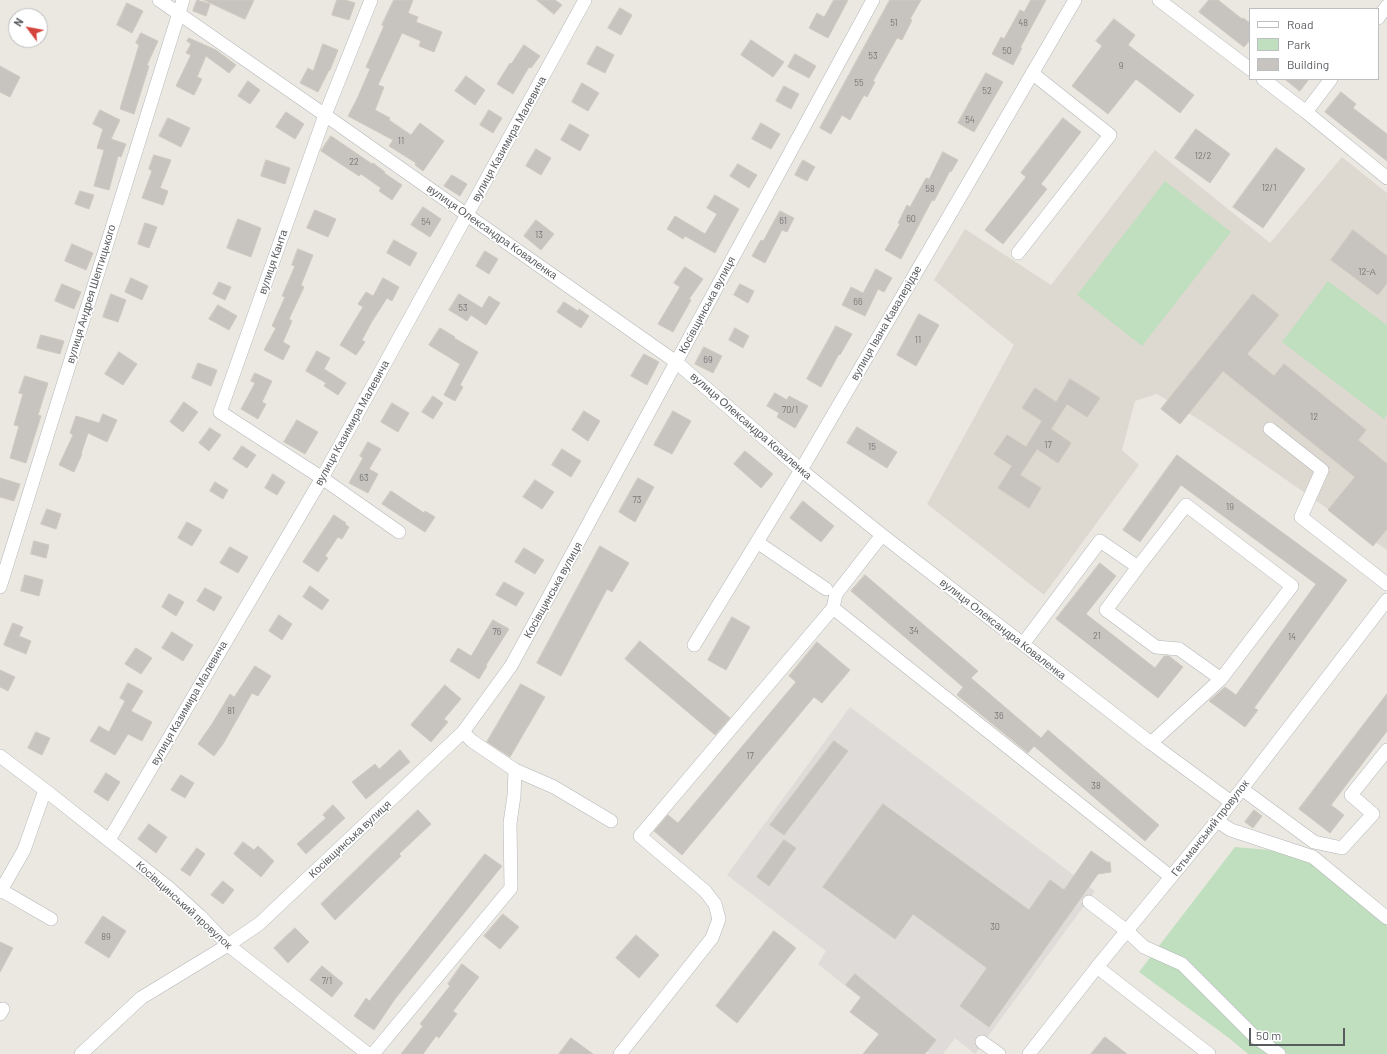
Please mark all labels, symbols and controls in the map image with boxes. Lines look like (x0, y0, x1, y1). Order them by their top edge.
north arrow (8, 8, 48, 48)
legend (1249, 8, 1379, 80)
text: N (11, 15, 26, 28)
text: Road (1287, 17, 1314, 31)
house number: 51 (890, 18, 898, 28)
house number: 48 (1018, 18, 1028, 28)
text: Park (1287, 37, 1311, 51)
house number: 50 (1002, 46, 1012, 56)
house number: 53 (868, 51, 878, 61)
text: Building (1287, 57, 1329, 71)
house number: 9 (1119, 61, 1123, 71)
street label: вулиця Казимира Малевича (469, 74, 549, 204)
house number: 55 (854, 78, 864, 88)
house number: 52 (982, 86, 992, 96)
house number: 54 (965, 115, 975, 125)
house number: 11 (398, 136, 404, 146)
house number: 12/2 (1195, 151, 1211, 161)
house number: 22 (349, 157, 359, 167)
street label: вулиця Олександра Коваленка (424, 182, 560, 282)
house number: 12/1 (1262, 183, 1276, 193)
house number: 58 (925, 184, 935, 194)
house number: 60 (906, 214, 916, 224)
house number: 61 (779, 216, 787, 226)
house number: 54 (421, 217, 431, 227)
street label: вулиця Андрея Шептицького (64, 223, 118, 365)
street label: вулиця Канта (256, 228, 290, 296)
house number: 13 (535, 230, 543, 240)
street label: Косівщинська вулиця (676, 254, 738, 356)
street label: вулиця Івана Кавалерідзе (848, 263, 924, 383)
house number: 12-А (1358, 267, 1376, 277)
house number: 66 (853, 297, 863, 307)
house number: 53 (458, 303, 468, 313)
house number: 11 (915, 335, 921, 345)
house number: 69 (703, 355, 713, 365)
street label: вулиця Казимира Малевича (312, 358, 392, 488)
street label: вулиця Олександра Коваленка (688, 370, 814, 482)
house number: 70/1 (782, 405, 798, 415)
house number: 12 (1310, 412, 1318, 422)
house number: 17 (1044, 440, 1052, 450)
house number: 15 (868, 442, 876, 452)
house number: 63 (359, 473, 369, 483)
house number: 73 (633, 495, 641, 505)
house number: 19 (1226, 502, 1234, 512)
street label: Косівщинська вулиця (521, 540, 585, 640)
street label: вулиця Олександра Коваленка (937, 576, 1069, 682)
house number: 34 (909, 626, 919, 636)
house number: 76 (493, 627, 501, 637)
house number: 21 (1093, 631, 1101, 641)
house number: 14 (1288, 632, 1296, 642)
street label: вулиця Казимира Малевича (148, 638, 230, 768)
house number: 81 (227, 706, 235, 716)
house number: 36 (994, 711, 1004, 721)
house number: 17 (746, 751, 754, 761)
street label: Гетьманський провулок (1168, 777, 1252, 879)
house number: 38 (1091, 781, 1101, 791)
street label: Косівщинська вулиця (306, 797, 394, 881)
street label: Косівщинський провулок (133, 858, 235, 952)
house number: 30 (990, 922, 1000, 932)
house number: 89 (101, 932, 111, 942)
house number: 7/1 (322, 976, 332, 986)
scale bar (1251, 1020, 1347, 1046)
text: 50 m (1256, 1028, 1281, 1042)

